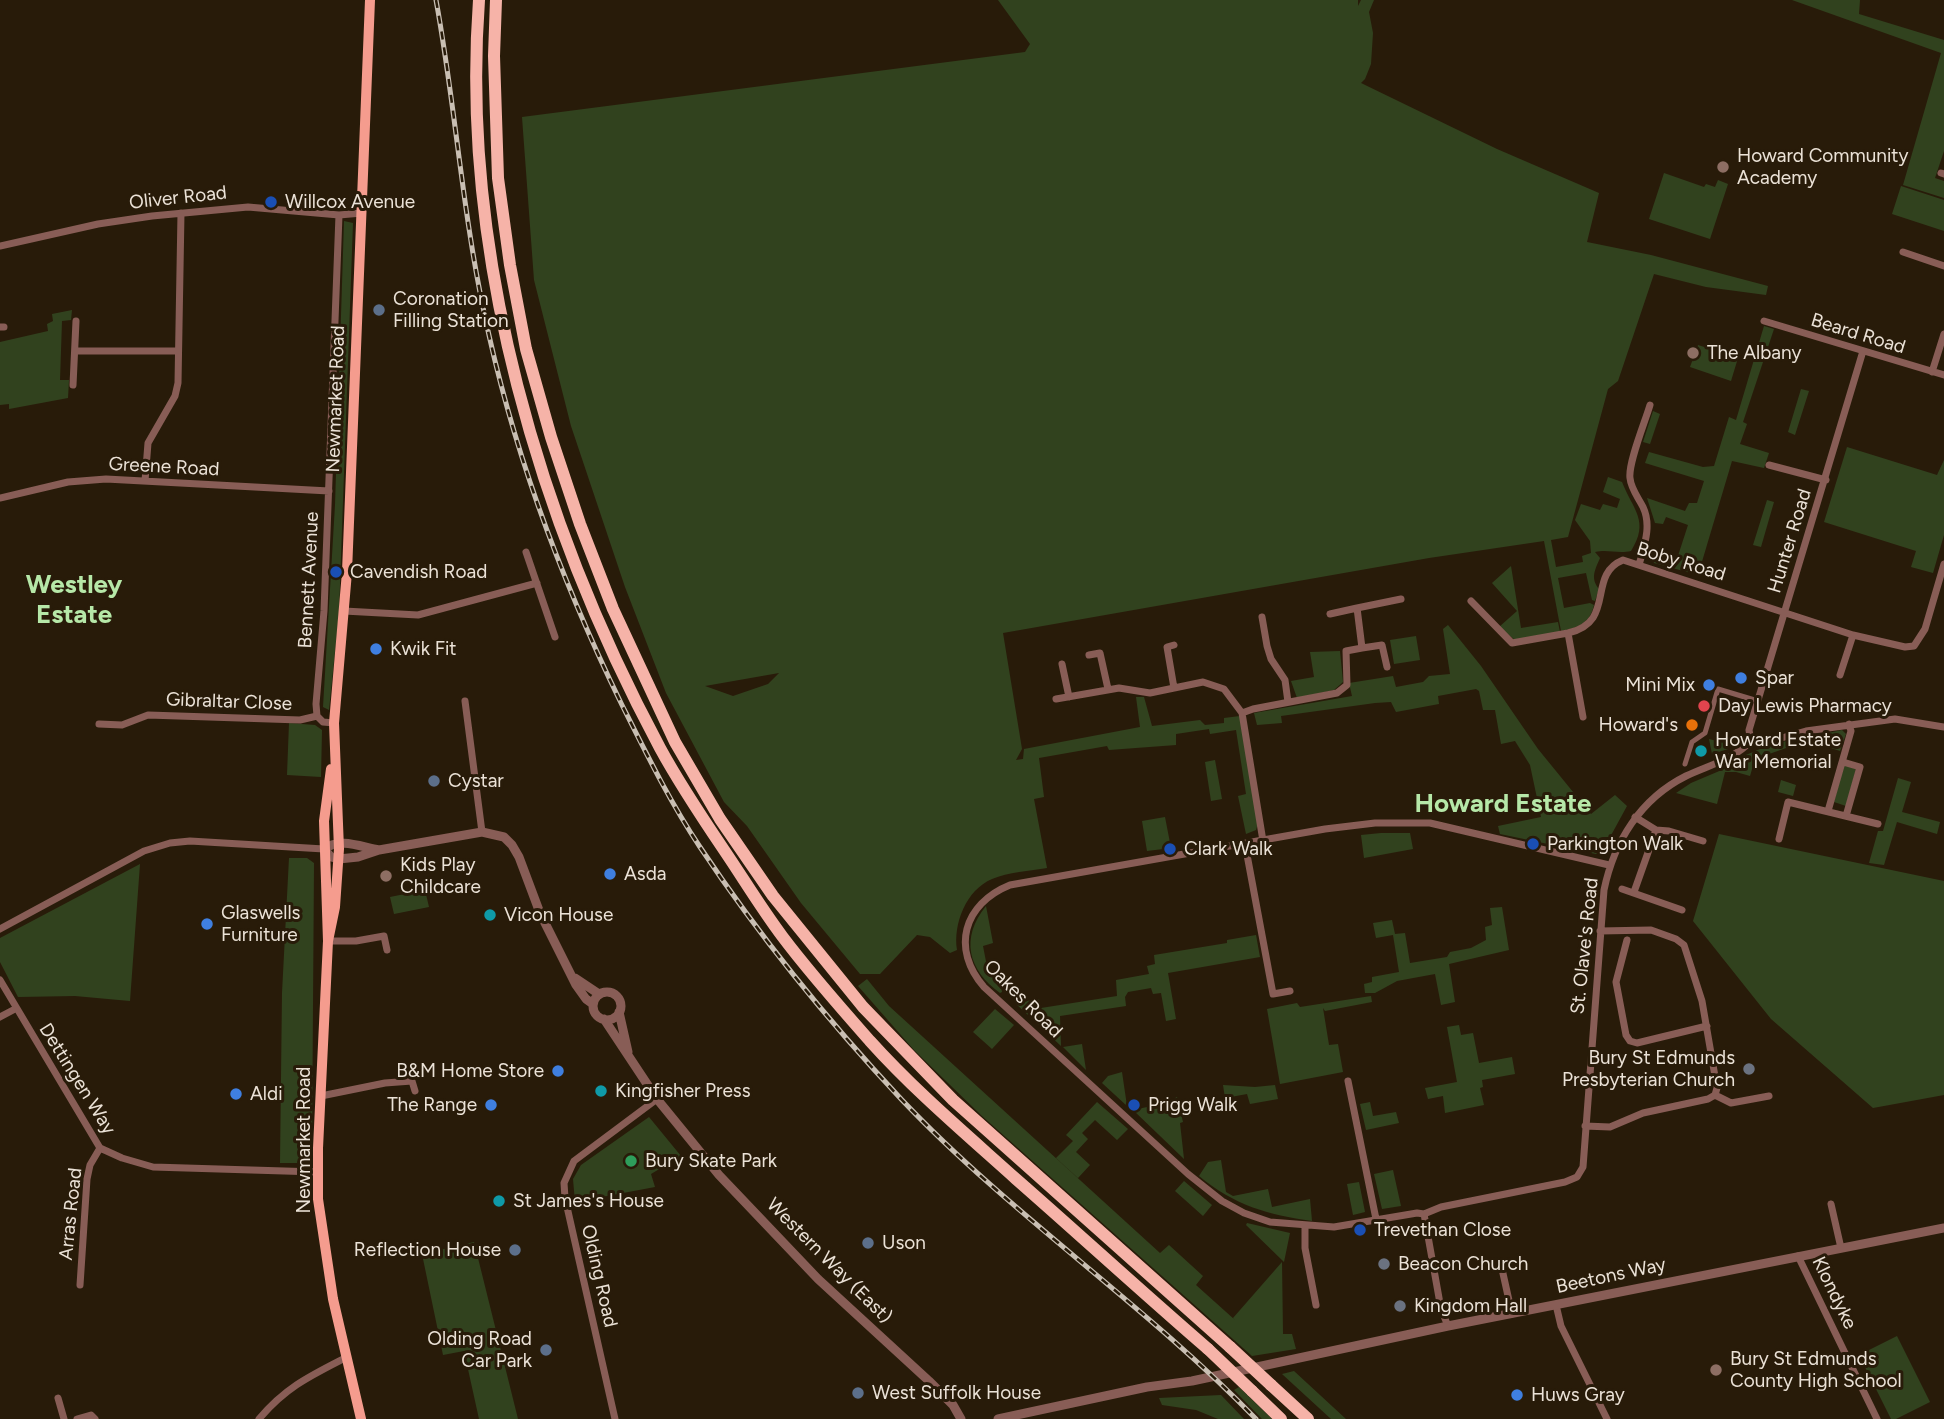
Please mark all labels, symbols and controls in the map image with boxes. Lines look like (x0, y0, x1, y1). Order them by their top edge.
place label: Howard Community Academy (1737, 145, 1908, 189)
marker: Howard Community Academy (1715, 159, 1731, 175)
street label: Oliver Road (128, 182, 228, 214)
place label: Willcox Avenue (285, 191, 415, 213)
marker: Willcox Avenue (263, 194, 279, 210)
place label: Coronation Filling Station (393, 288, 509, 332)
marker: Coronation Filling Station (371, 302, 387, 318)
street label: Beard Road (1808, 309, 1908, 359)
street label: Newmarket Road (322, 325, 350, 473)
place label: The Albany (1707, 342, 1801, 364)
marker: The Albany (1685, 345, 1701, 361)
street label: Greene Road (108, 453, 220, 481)
street label: Hunter Road (1763, 486, 1817, 596)
street label: Bennett Avenue (294, 511, 324, 649)
street label: Boby Road (1634, 538, 1728, 586)
place label: Cavendish Road (350, 561, 487, 583)
marker: Cavendish Road (328, 564, 344, 580)
district label: Westley Estate (26, 569, 122, 630)
place label: Kwik Fit (390, 638, 457, 660)
marker: Kwik Fit (368, 641, 384, 657)
place label: Spar (1755, 667, 1794, 689)
marker: Spar (1733, 670, 1749, 686)
place label: Mini Mix (1625, 674, 1695, 696)
marker: Mini Mix (1701, 677, 1717, 693)
street label: Gibraltar Close (165, 688, 293, 716)
place label: Day Lewis Pharmacy (1718, 695, 1892, 717)
marker: Day Lewis Pharmacy (1696, 698, 1712, 714)
place label: Howard's (1598, 714, 1678, 736)
marker: Howard's (1684, 717, 1700, 733)
place label: Howard Estate War Memorial (1715, 729, 1841, 773)
marker: Howard Estate War Memorial (1693, 743, 1709, 759)
place label: Cystar (448, 770, 504, 792)
marker: Cystar (426, 773, 442, 789)
district label: Howard Estate (1415, 788, 1591, 820)
place label: Parkington Walk (1547, 833, 1683, 855)
marker: Parkington Walk (1525, 836, 1541, 852)
place label: Clark Walk (1184, 838, 1272, 860)
marker: Clark Walk (1162, 841, 1178, 857)
place label: Kids Play Childcare (400, 854, 481, 898)
place label: Asda (624, 863, 667, 885)
marker: Asda (602, 866, 618, 882)
marker: Kids Play Childcare (378, 868, 394, 884)
street label: St. Olave's Road (1566, 877, 1604, 1015)
place label: Glaswells Furniture (221, 902, 300, 946)
place label: Vicon House (504, 904, 613, 926)
marker: Vicon House (482, 907, 498, 923)
marker: Glaswells Furniture (199, 916, 215, 932)
street label: Oakes Road (979, 955, 1067, 1043)
street label: Dettingen Way (34, 1019, 120, 1139)
place label: Bury St Edmunds Presbyterian Church (1562, 1047, 1735, 1091)
place label: B&M Home Store (396, 1060, 544, 1082)
marker: Bury St Edmunds Presbyterian Church (1741, 1061, 1757, 1077)
marker: B&M Home Store (550, 1063, 566, 1079)
street label: Newmarket Road (293, 1067, 315, 1213)
place label: Kingfisher Press (615, 1080, 751, 1102)
place label: Aldi (250, 1083, 283, 1105)
marker: Kingfisher Press (593, 1083, 609, 1099)
marker: Aldi (228, 1086, 244, 1102)
place label: The Range (387, 1094, 477, 1116)
place label: Prigg Walk (1148, 1094, 1237, 1116)
marker: The Range (483, 1097, 499, 1113)
marker: Prigg Walk (1126, 1097, 1142, 1113)
place label: Bury Skate Park (645, 1150, 777, 1172)
marker: Bury Skate Park (623, 1153, 639, 1169)
street label: Arras Road (55, 1167, 87, 1261)
place label: St James's House (513, 1190, 664, 1212)
marker: St James's House (491, 1193, 507, 1209)
street label: Western Way (East) (762, 1194, 896, 1328)
place label: Trevethan Close (1374, 1219, 1511, 1241)
street label: Olding Road (576, 1222, 622, 1330)
marker: Trevethan Close (1352, 1222, 1368, 1238)
place label: Uson (882, 1232, 926, 1254)
marker: Uson (860, 1235, 876, 1251)
place label: Reflection House (354, 1239, 501, 1261)
marker: Reflection House (507, 1242, 523, 1258)
place label: Beacon Church (1398, 1253, 1528, 1275)
street label: Beetons Way (1554, 1253, 1668, 1299)
street label: Klondyke (1807, 1253, 1861, 1333)
marker: Beacon Church (1376, 1256, 1392, 1272)
place label: Kingdom Hall (1414, 1295, 1527, 1317)
marker: Kingdom Hall (1392, 1298, 1408, 1314)
place label: Olding Road Car Park (427, 1328, 532, 1372)
marker: Olding Road Car Park (538, 1342, 554, 1358)
place label: Bury St Edmunds County High School (1730, 1348, 1902, 1392)
marker: Bury St Edmunds County High School (1708, 1362, 1724, 1378)
place label: West Suffolk House (872, 1382, 1041, 1404)
place label: Huws Gray (1531, 1384, 1625, 1406)
marker: West Suffolk House (850, 1385, 866, 1401)
marker: Huws Gray (1509, 1387, 1525, 1403)

